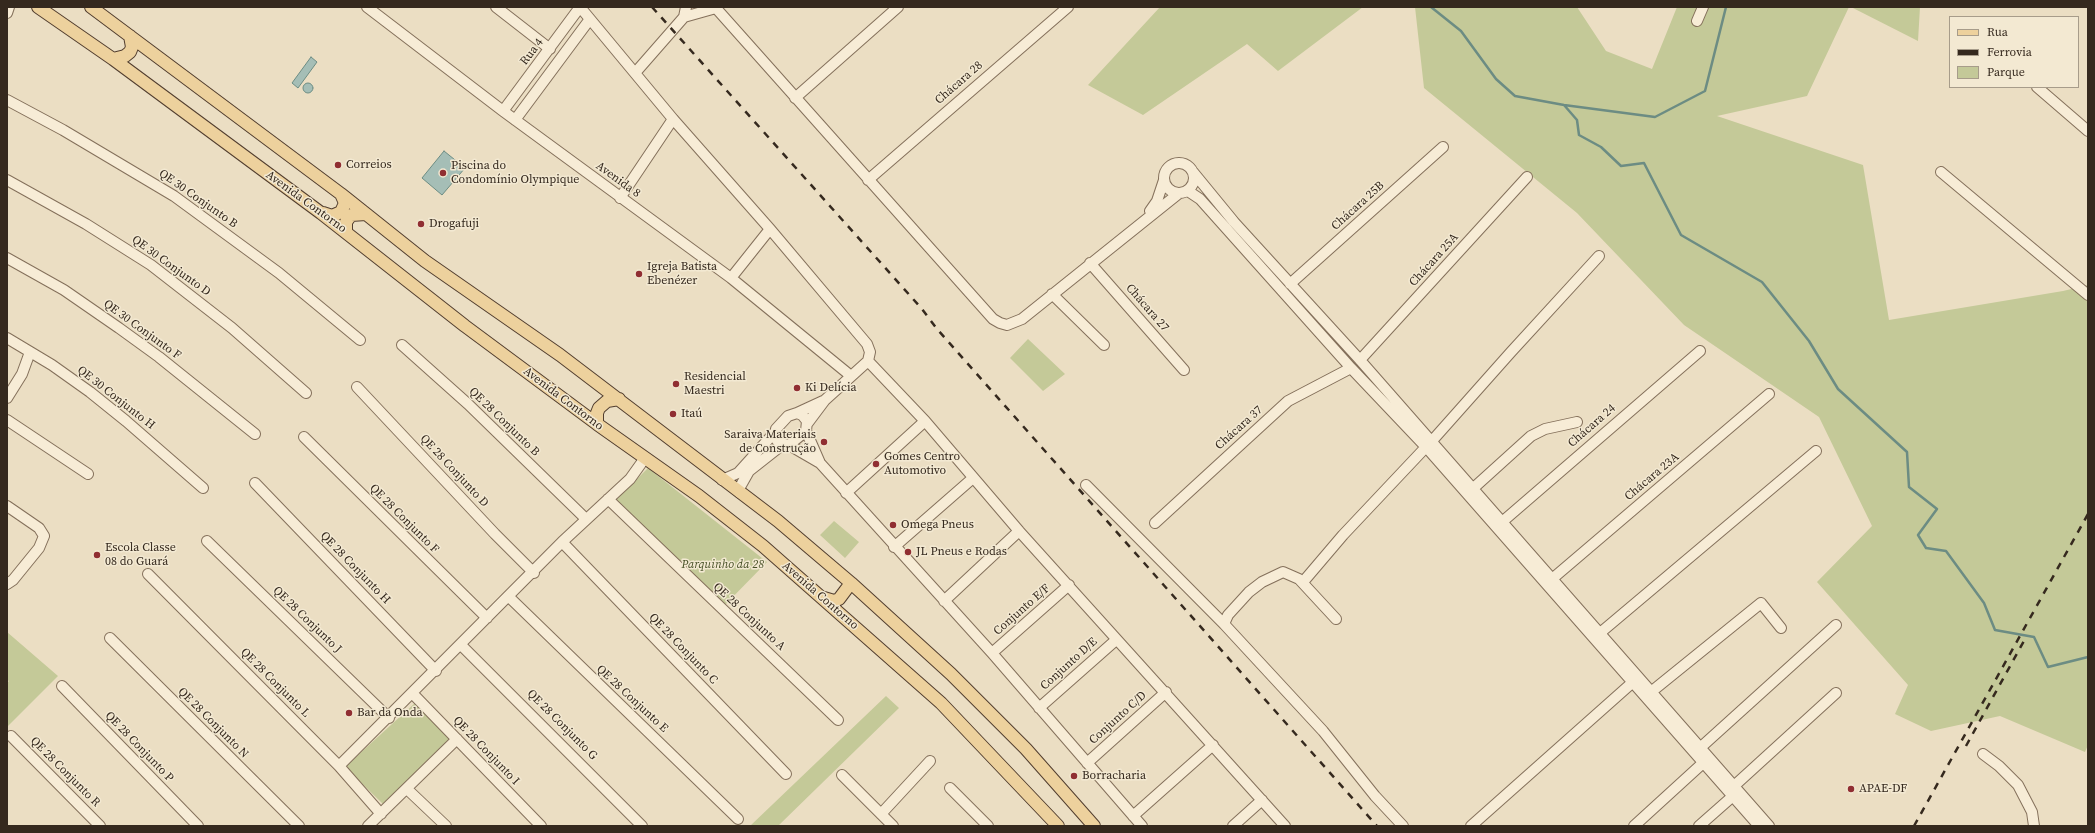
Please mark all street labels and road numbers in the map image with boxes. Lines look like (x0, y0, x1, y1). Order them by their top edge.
street label: Rua 4 (517, 36, 547, 68)
street label: Chácara 28 (932, 58, 986, 108)
street label: Avenida 8 (593, 159, 643, 201)
street label: QE 30 Conjunto B (156, 166, 240, 232)
street label: Avenida Contorno (263, 168, 349, 236)
street label: Chácara 25B (1329, 179, 1387, 233)
street label: Chácara 25A (1406, 230, 1462, 290)
street label: QE 30 Conjunto D (129, 233, 213, 299)
street label: Chácara 27 (1122, 281, 1172, 335)
street label: QE 30 Conjunto F (100, 297, 184, 363)
street label: QE 30 Conjunto H (74, 363, 158, 433)
street label: Avenida Contorno (520, 364, 606, 434)
street label: QE 28 Conjunto B (466, 385, 542, 459)
street label: Chácara 24 (1565, 401, 1619, 451)
street label: Chácara 37 (1212, 403, 1266, 453)
street label: QE 28 Conjunto D (417, 432, 491, 510)
street label: Chácara 23A (1622, 450, 1682, 504)
street label: QE 28 Conjunto F (366, 481, 442, 557)
street label: QE 28 Conjunto H (317, 529, 393, 607)
street label: Avenida Contorno (779, 559, 861, 633)
street label: QE 28 Conjunto A (710, 580, 788, 654)
street label: Conjunto E/F (991, 581, 1053, 639)
street label: QE 28 Conjunto J (270, 584, 344, 656)
street label: QE 28 Conjunto C (646, 611, 720, 687)
street label: Conjunto D/E (1038, 635, 1100, 693)
street label: QE 28 Conjunto L (237, 645, 313, 721)
street label: QE 28 Conjunto E (593, 662, 671, 736)
street label: QE 28 Conjunto N (175, 685, 251, 761)
street label: QE 28 Conjunto G (524, 687, 600, 763)
street label: Conjunto C/D (1086, 688, 1150, 748)
street label: QE 28 Conjunto P (102, 709, 176, 785)
street label: QE 28 Conjunto I (450, 714, 522, 788)
street label: QE 28 Conjunto R (27, 734, 103, 810)

